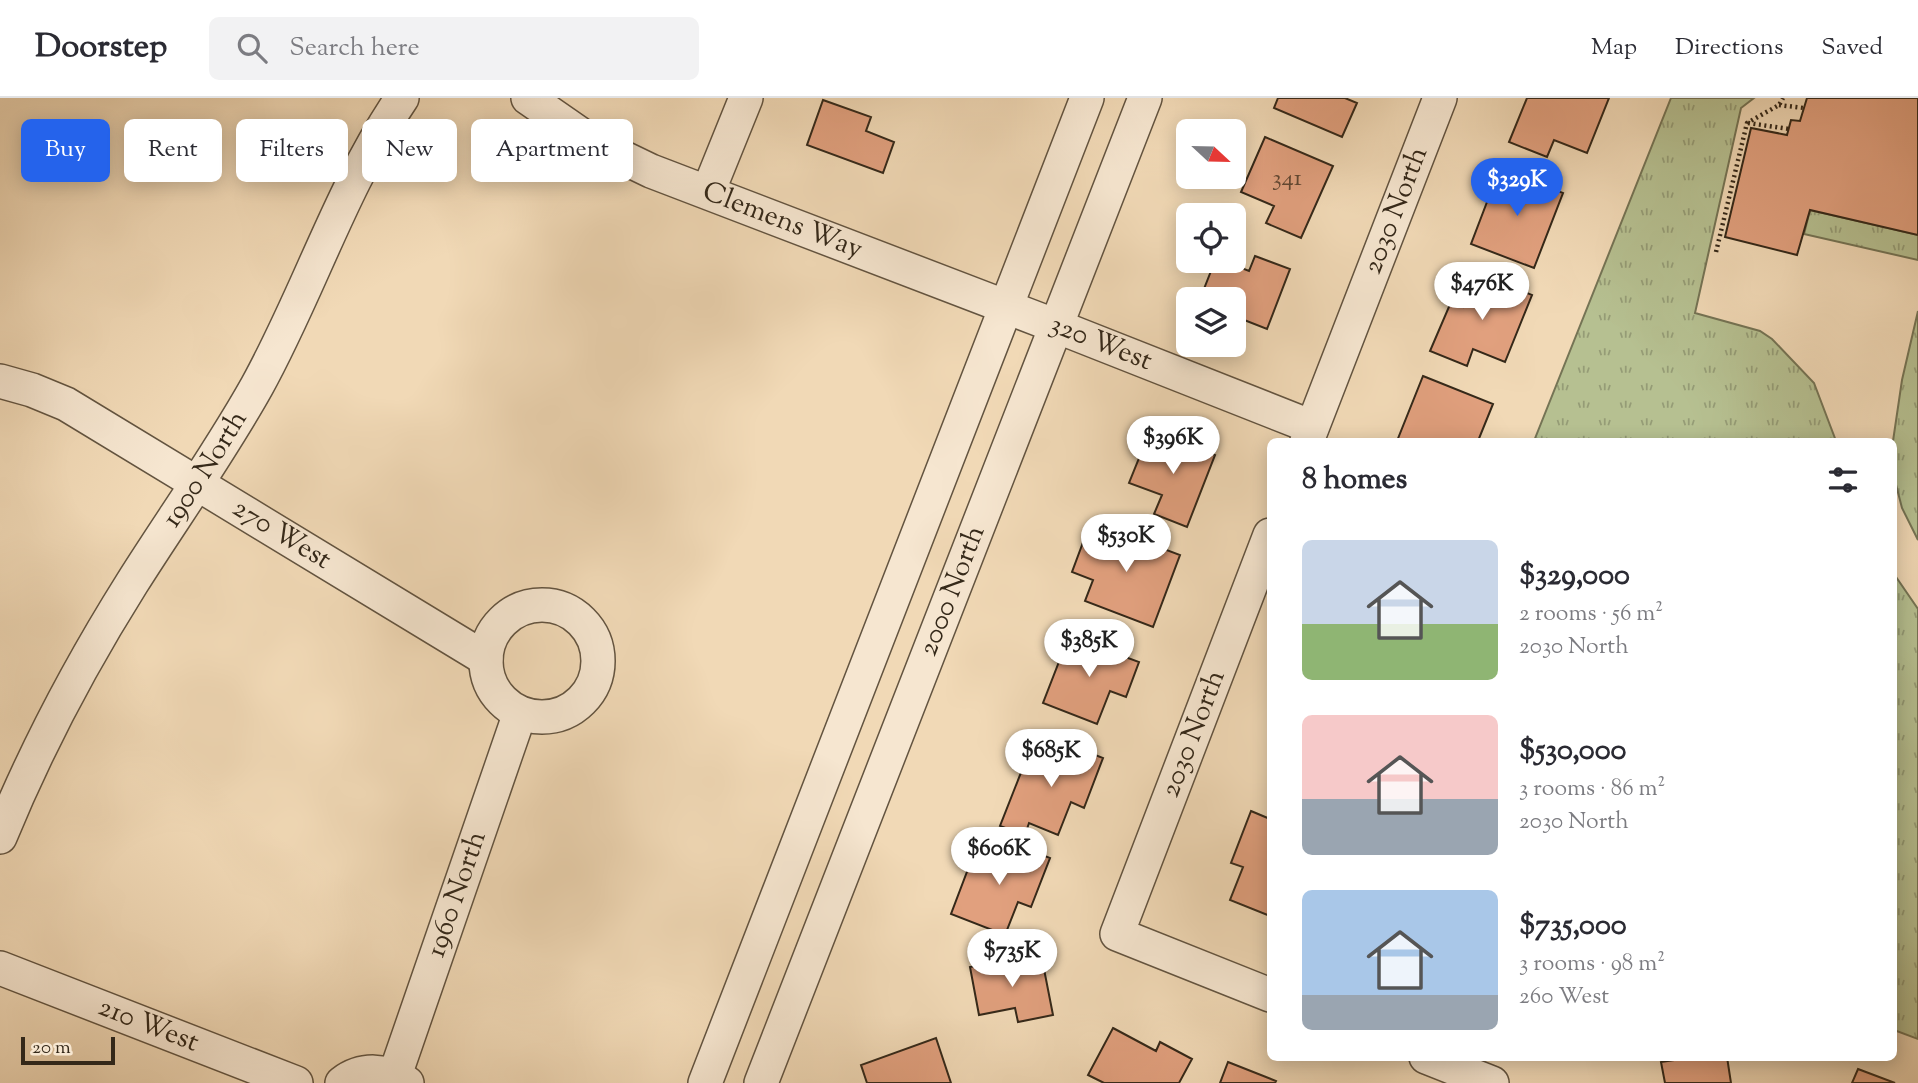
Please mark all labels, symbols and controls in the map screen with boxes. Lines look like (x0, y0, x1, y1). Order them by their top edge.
search box (209, 17, 699, 80)
text: Doorstep (35, 24, 167, 72)
icon: search (233, 29, 271, 67)
text: Search here (289, 30, 420, 67)
text: Map (1591, 31, 1637, 65)
text: Directions (1675, 31, 1783, 65)
text: Saved (1821, 31, 1883, 65)
chip: Buy (21, 119, 110, 182)
chip: Rent (124, 119, 222, 182)
chip: Filters (236, 119, 348, 182)
chip: New (362, 119, 457, 182)
chip: Apartment (471, 119, 633, 182)
north arrow (1176, 119, 1246, 189)
map controls (1176, 119, 1246, 357)
street label: 2030 North (1354, 141, 1439, 280)
pin: $329K (1468, 158, 1566, 218)
house number: 341 (1272, 162, 1302, 196)
text: $329K (1487, 164, 1547, 197)
street label: Clemens Way (696, 172, 868, 270)
button: locate (1176, 203, 1246, 273)
pin: $476K (1433, 262, 1531, 322)
text: $476K (1450, 268, 1514, 301)
button: layers (1176, 287, 1246, 357)
street label: 320 West (1044, 305, 1158, 382)
street label: 1900 North (153, 403, 258, 536)
pin: $396K (1124, 416, 1222, 476)
text: $396K (1143, 422, 1203, 455)
text: 8 homes (1302, 459, 1407, 502)
icon: filters (1824, 461, 1862, 499)
street label: 270 West (224, 489, 339, 580)
pin: $530K (1077, 514, 1175, 574)
street label: 2000 North (909, 520, 996, 662)
text: $530K (1097, 520, 1155, 553)
text: $329,000 (1519, 555, 1630, 598)
icon: home (1358, 568, 1442, 652)
text: 2 rooms · 56 m² (1519, 598, 1663, 631)
pin: $385K (1040, 620, 1138, 679)
text: $385K (1060, 625, 1118, 658)
text: 2030 North (1519, 631, 1629, 664)
street label: 2030 North (1151, 664, 1237, 804)
pin: $685K (1002, 730, 1100, 789)
text: $530,000 (1519, 730, 1626, 773)
text: $685K (1021, 735, 1081, 768)
icon: home (1358, 743, 1442, 827)
text: 3 rooms · 86 m² (1519, 773, 1665, 806)
text: 2030 North (1519, 806, 1629, 839)
street label: 1960 North (417, 826, 498, 963)
pin: $606K (950, 828, 1048, 887)
text: $606K (967, 833, 1031, 866)
text: $735,000 (1519, 905, 1627, 948)
icon: home (1358, 918, 1442, 1002)
pin: $735K (963, 930, 1061, 989)
text: $735K (983, 935, 1041, 968)
text: 3 rooms · 98 m² (1519, 948, 1665, 981)
text: 260 West (1519, 981, 1609, 1014)
street label: 210 West (92, 988, 205, 1063)
scale bar (21, 1034, 116, 1066)
text: 20 m (32, 1035, 71, 1062)

